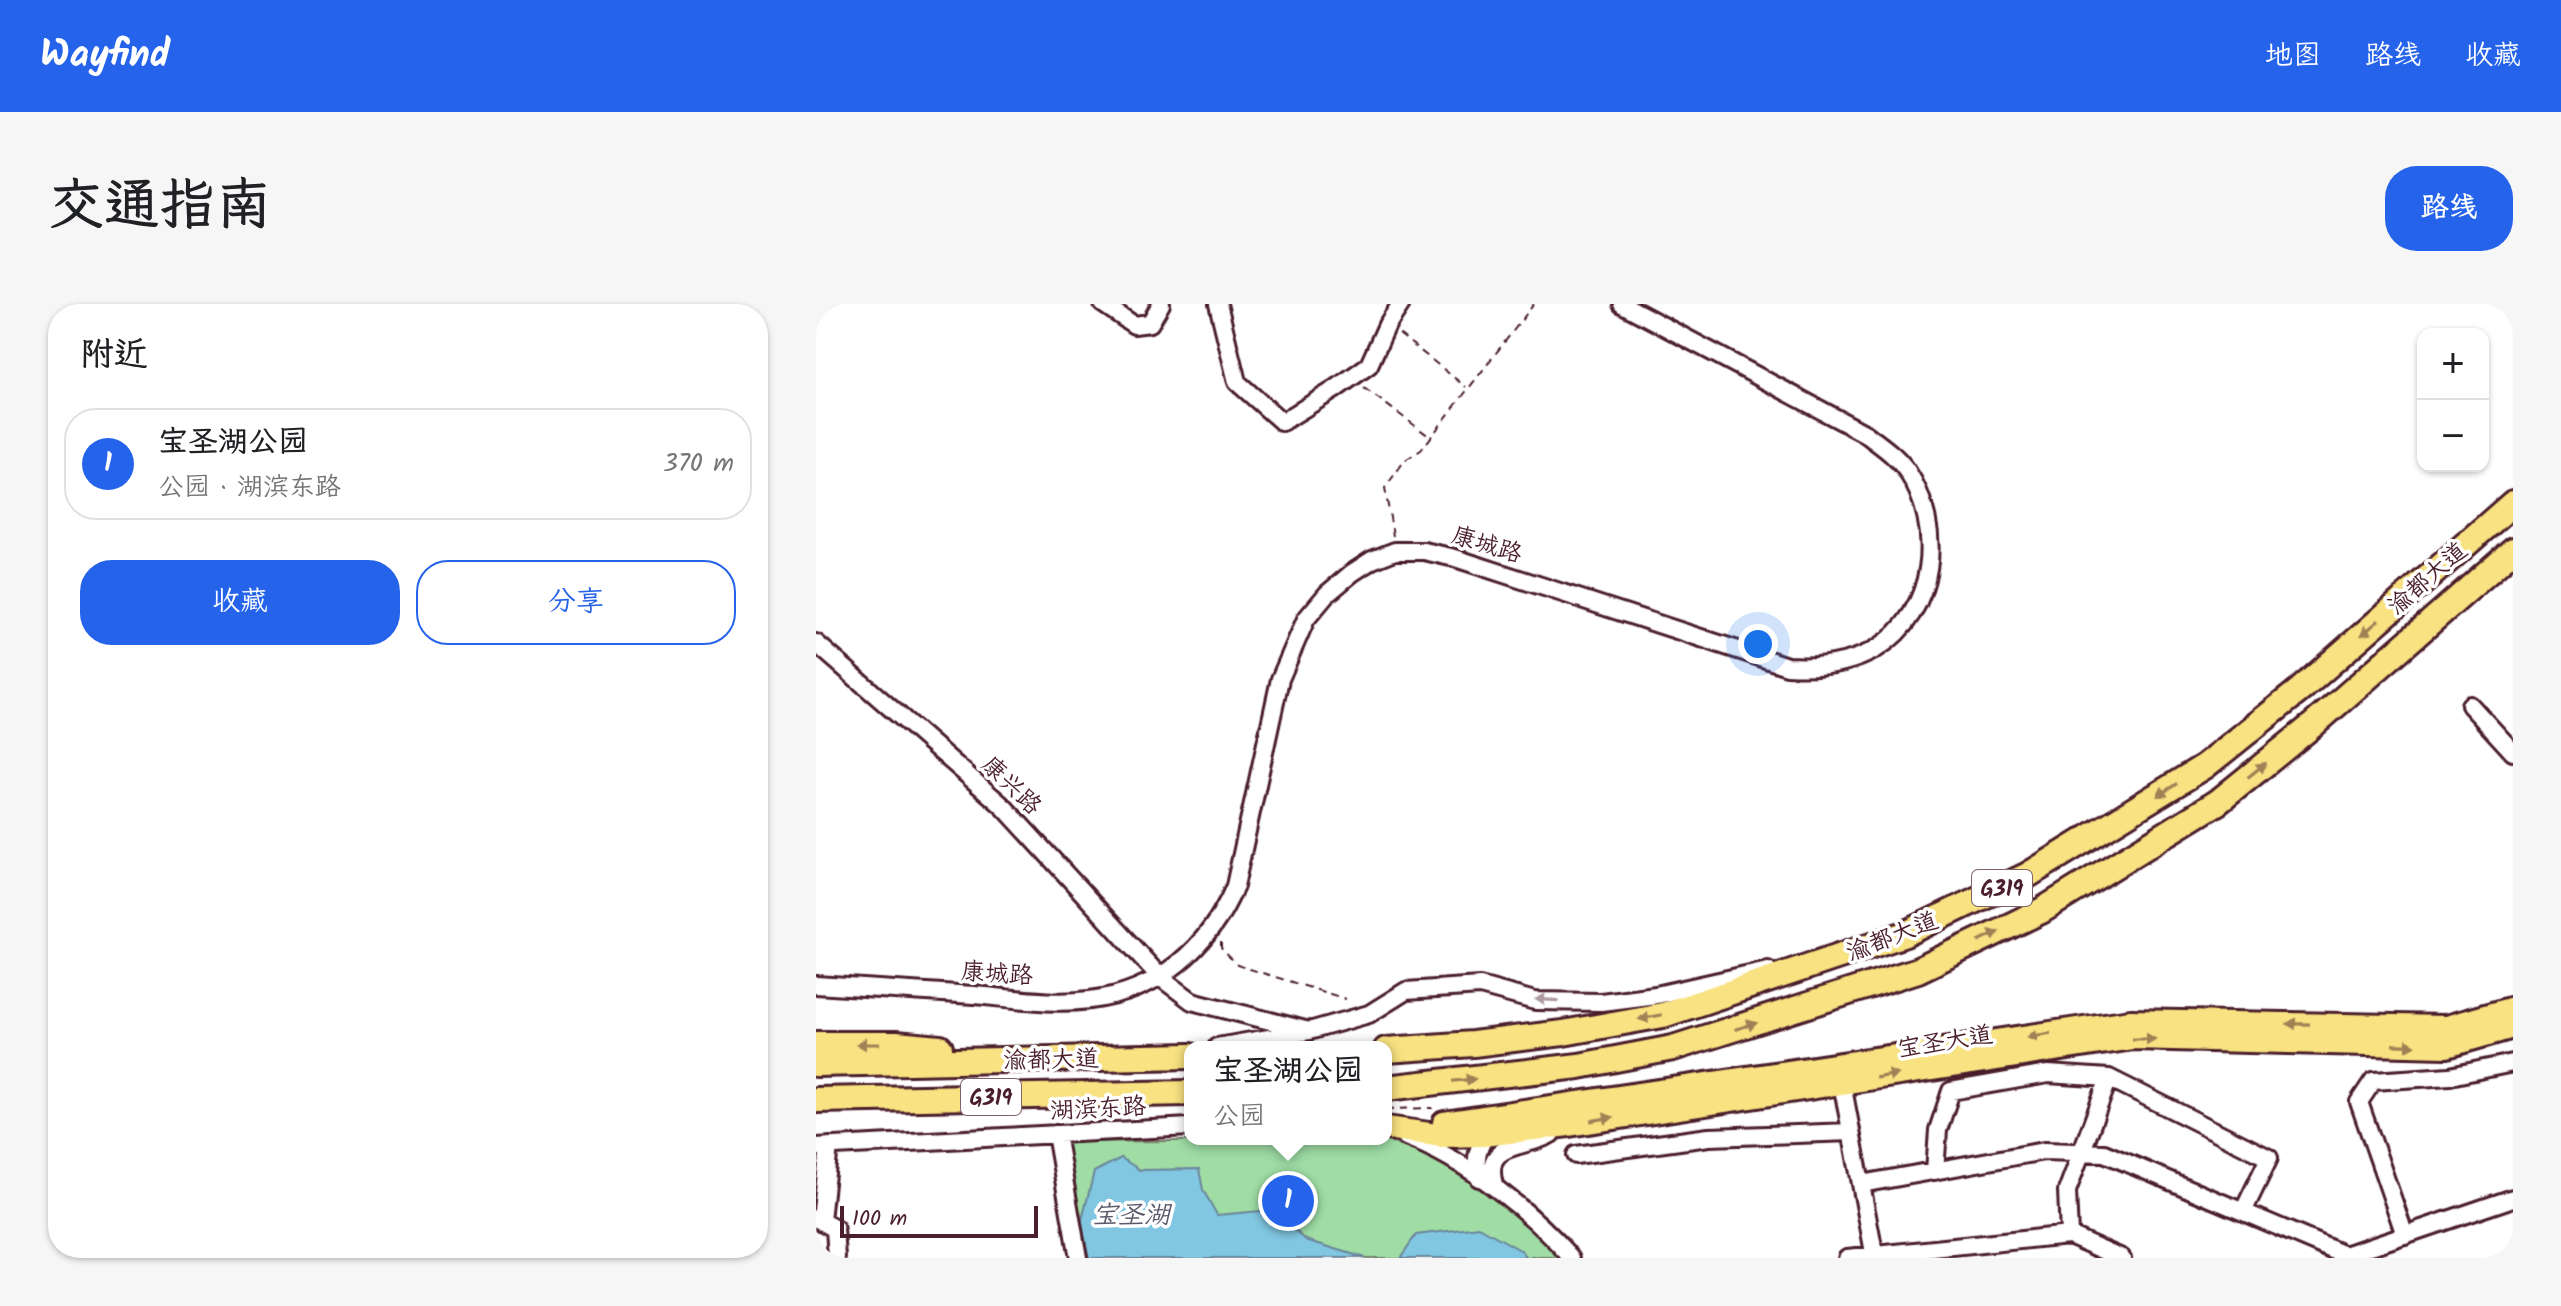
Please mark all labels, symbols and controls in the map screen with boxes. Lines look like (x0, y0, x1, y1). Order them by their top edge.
text: Wayfind (40, 26, 170, 86)
text: 地图 (2265, 34, 2321, 79)
text: 路线 (2365, 34, 2421, 79)
text: 收藏 (2465, 34, 2521, 79)
text: 交通指南 (48, 163, 272, 253)
button: 路线 (2385, 166, 2513, 251)
map controls (2417, 328, 2489, 472)
button: + (2417, 328, 2489, 400)
text: 附近 (80, 329, 148, 383)
button: − (2417, 400, 2489, 472)
text: 宝圣湖公园 (158, 419, 308, 467)
text: 1 (104, 443, 112, 485)
text: 370 m (663, 443, 734, 485)
text: 公园 · 湖滨东路 (158, 467, 341, 509)
street label: 康城路 (1446, 516, 1527, 575)
street label: 渝都大道 (2379, 533, 2477, 625)
button: 收藏 (80, 560, 400, 645)
button: 分享 (416, 560, 736, 645)
one-way arrow (2361, 619, 2381, 636)
your location (1738, 624, 1778, 664)
street label: 康兴路 (972, 747, 1050, 825)
one-way arrow (2247, 762, 2267, 779)
one-way arrow (2157, 783, 2178, 798)
road number: G319 (1972, 870, 2032, 906)
street label: 渝都大道 (1841, 902, 1944, 973)
one-way arrow (1977, 929, 2001, 943)
street label: 康城路 (960, 953, 1034, 996)
one-way arrow (1534, 994, 1559, 1007)
one-way arrow (1637, 1011, 1662, 1024)
street label: 宝圣大道 (1895, 1016, 1996, 1069)
one-way arrow (2285, 1018, 2310, 1030)
one-way arrow (1734, 1019, 1758, 1032)
one-way arrow (2026, 1029, 2051, 1042)
one-way arrow (2132, 1033, 2157, 1045)
one-way arrow (855, 1038, 880, 1050)
one-way arrow (2392, 1038, 2417, 1051)
street label: 渝都大道 (1003, 1040, 1099, 1081)
popup (1184, 1041, 1392, 1145)
text: 宝圣湖公园 (1213, 1048, 1363, 1096)
one-way arrow (1875, 1069, 1900, 1082)
one-way arrow (1452, 1074, 1477, 1087)
road number: G319 (961, 1079, 1021, 1115)
street label: 湖滨东路 (1049, 1088, 1147, 1131)
text: 公园 (1213, 1096, 1265, 1138)
one-way arrow (1590, 1113, 1615, 1125)
pin: 1 (1262, 1171, 1314, 1231)
water label: 宝圣湖 (1092, 1195, 1173, 1237)
scale bar (840, 1202, 1038, 1238)
text: 100 m (852, 1202, 907, 1237)

